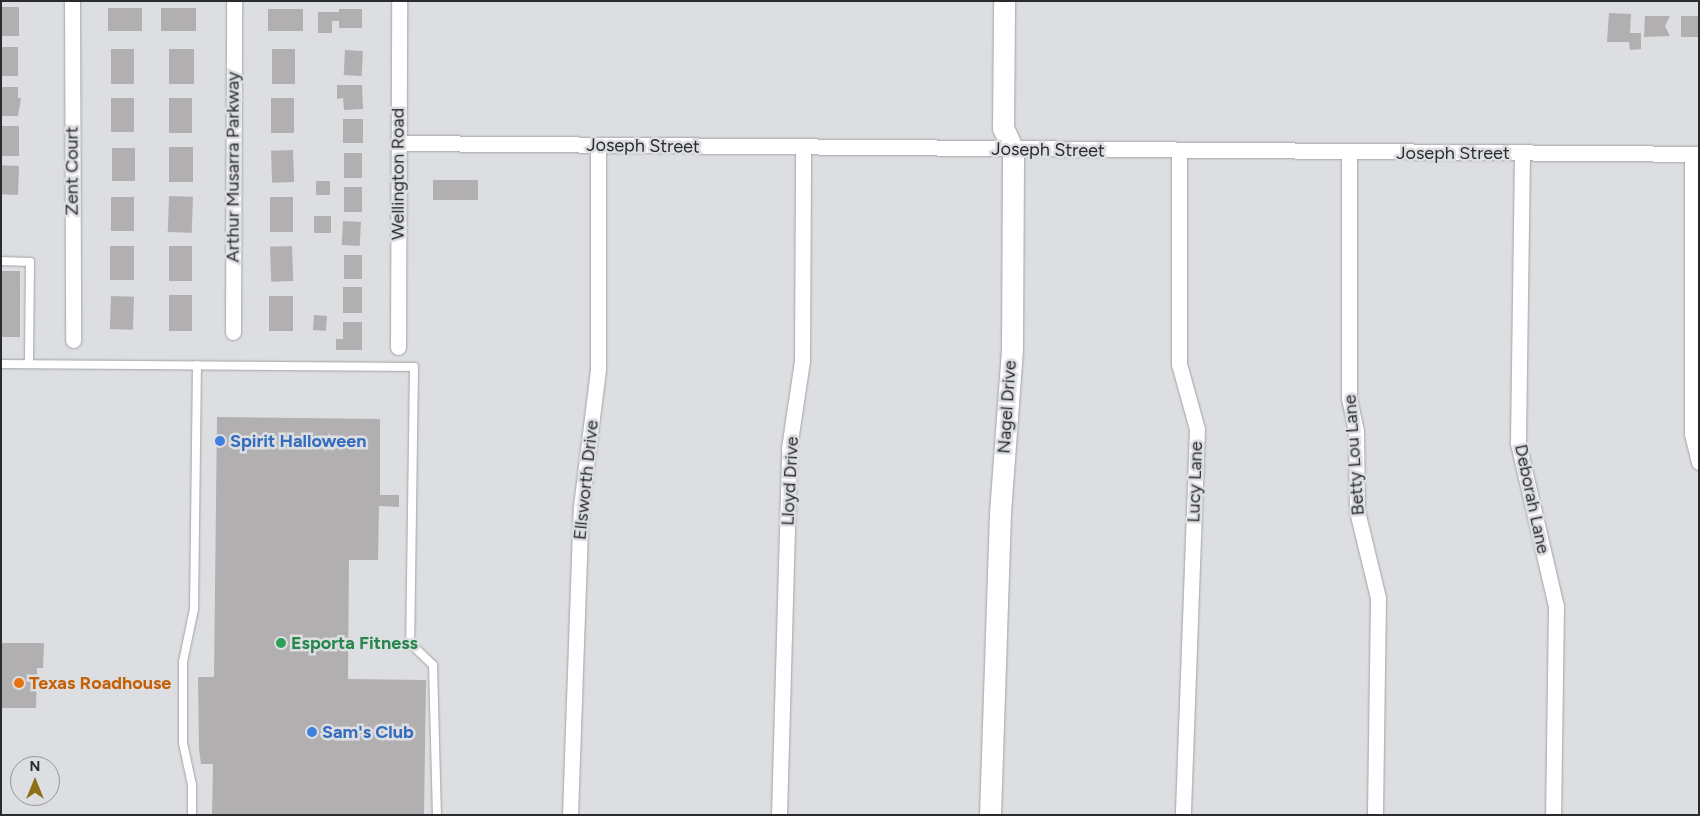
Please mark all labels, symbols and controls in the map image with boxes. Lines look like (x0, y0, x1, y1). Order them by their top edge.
street label: Arthur Musarra Parkway (222, 72, 244, 262)
street label: Wellington Road (387, 108, 409, 240)
street label: Zent Court (61, 126, 83, 216)
street label: Joseph Street (586, 134, 700, 158)
street label: Joseph Street (991, 138, 1105, 162)
street label: Joseph Street (1396, 142, 1510, 164)
street label: Nagel Drive (993, 360, 1021, 454)
street label: Betty Lou Lane (1339, 394, 1369, 516)
street label: Ellsworth Drive (569, 419, 603, 541)
place label: Spirit Halloween (230, 430, 366, 452)
marker: Spirit Halloween (214, 435, 226, 447)
street label: Lloyd Drive (777, 436, 803, 526)
street label: Lucy Lane (1183, 441, 1207, 523)
street label: Deborah Lane (1510, 442, 1554, 556)
place label: Esporta Fitness (291, 632, 418, 654)
marker: Esporta Fitness (275, 637, 287, 649)
place label: Texas Roadhouse (29, 672, 171, 694)
marker: Texas Roadhouse (13, 677, 25, 689)
place label: Sam's Club (322, 721, 414, 743)
marker: Sam's Club (306, 726, 318, 738)
north arrow (10, 756, 60, 806)
text: N (30, 758, 40, 775)

